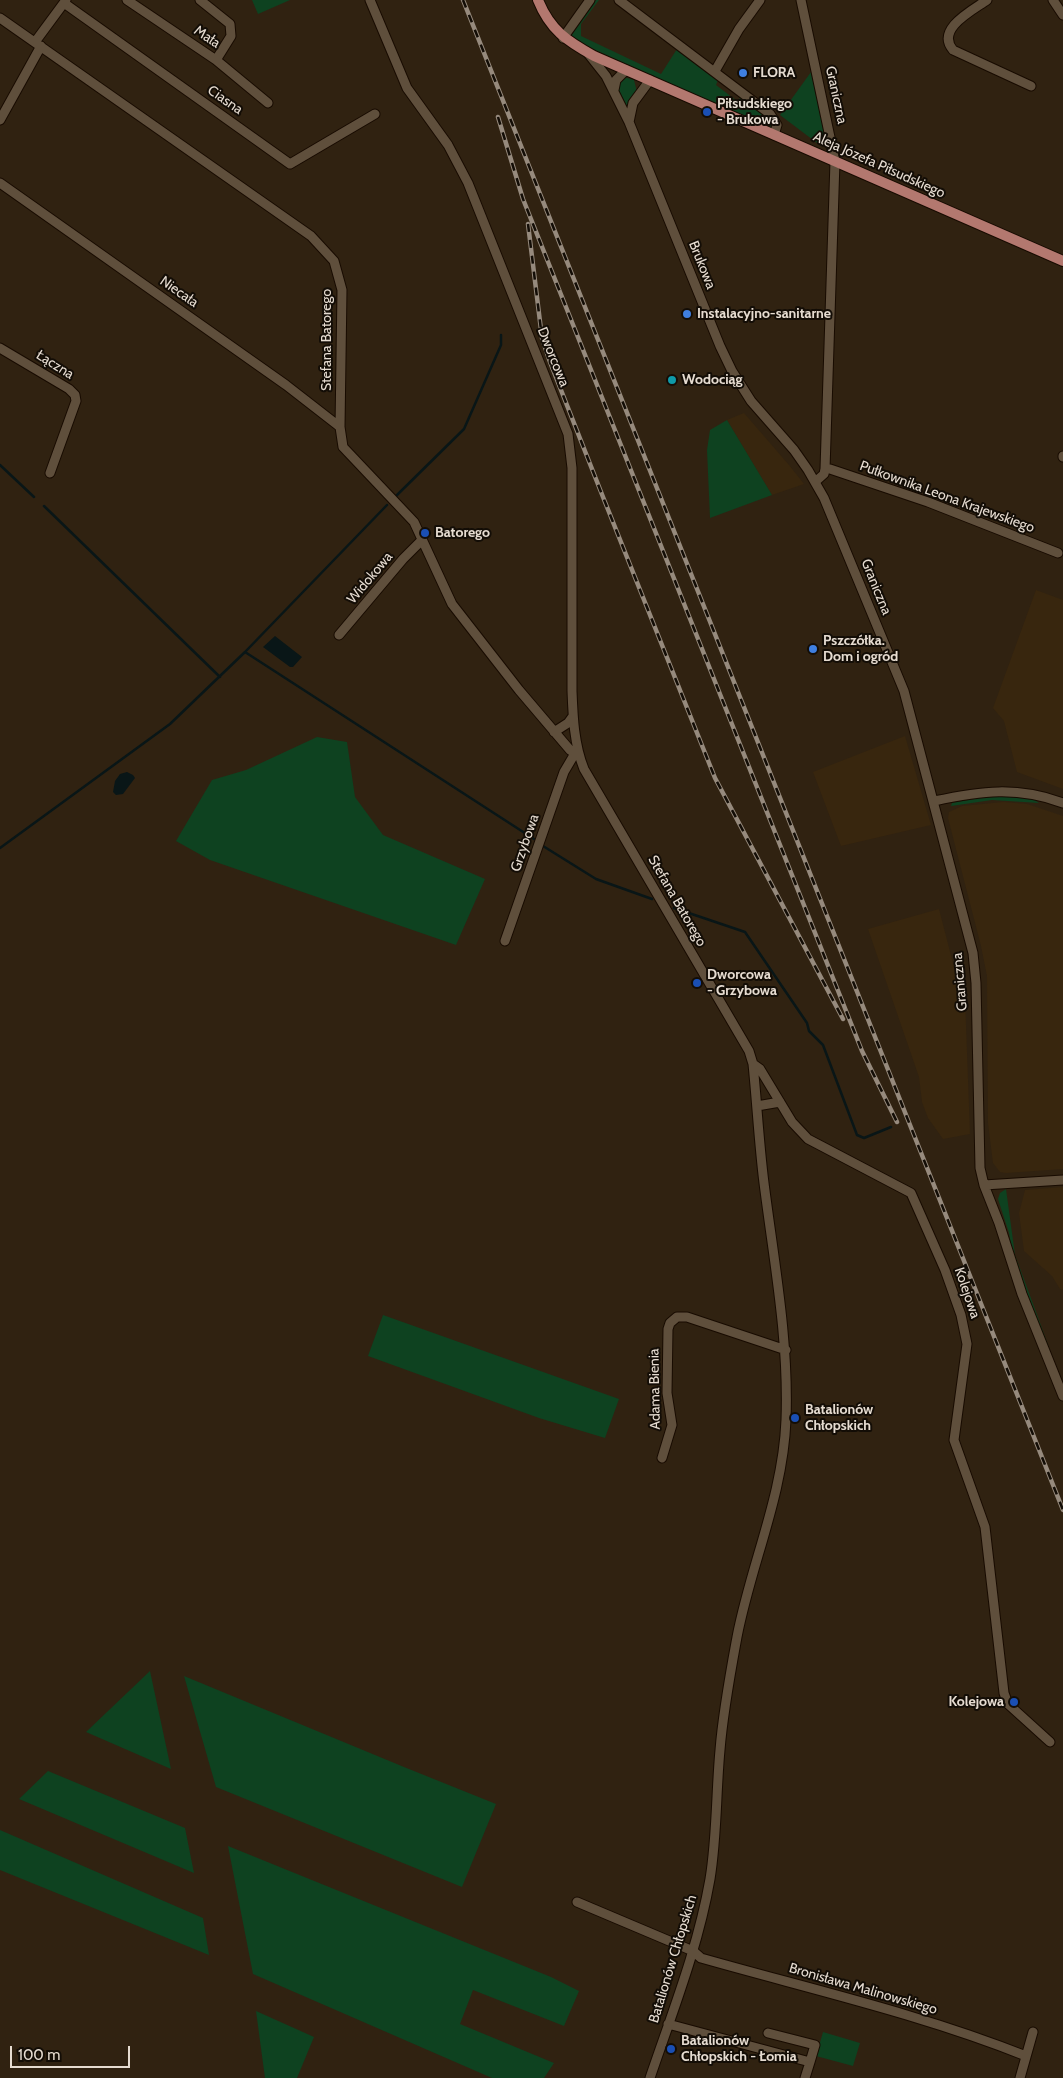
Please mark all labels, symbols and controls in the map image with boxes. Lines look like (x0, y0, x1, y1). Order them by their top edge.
street label: Mała (191, 22, 223, 52)
place label: FLORA (753, 65, 795, 81)
street label: Graniczna (822, 65, 850, 125)
marker: FLORA (737, 67, 749, 79)
street label: Ciasna (204, 82, 246, 118)
place label: Piłsudskiego - Brukowa (717, 96, 792, 128)
marker: Piłsudskiego - Brukowa (701, 106, 713, 118)
street label: Aleja Józefa Piłsudskiego (810, 128, 948, 202)
street label: Brukowa (685, 238, 719, 292)
street label: Niecała (157, 273, 201, 311)
street label: Stefana Batorego (319, 289, 335, 391)
place label: Instalacyjno-sanitarne (697, 306, 831, 322)
marker: Instalacyjno-sanitarne (681, 308, 693, 320)
street label: Dworcowa (533, 325, 573, 389)
street label: Łączna (33, 347, 77, 383)
place label: Wodociąg (682, 372, 743, 388)
marker: Wodociąg (666, 374, 678, 386)
street label: Pułkownika Leona Krajewskiego (857, 458, 1037, 536)
place label: Batorego (435, 525, 490, 541)
marker: Batorego (419, 527, 431, 539)
street label: Widokowa (344, 549, 396, 607)
street label: Graniczna (857, 557, 895, 617)
place label: Pszczółka. Dom i ogród (823, 633, 898, 666)
marker: Pszczółka. Dom i ogród (807, 643, 819, 655)
street label: Grzybowa (507, 812, 543, 874)
street label: Stefana Batorego (644, 853, 710, 949)
street label: Graniczna (949, 952, 971, 1012)
place label: Dworcowa - Grzybowa (707, 967, 777, 1000)
marker: Dworcowa - Grzybowa (691, 977, 703, 989)
street label: Kolejowa (950, 1265, 984, 1321)
street label: Adama Bienia (646, 1348, 664, 1430)
place label: Batalionów Chłopskich (805, 1402, 873, 1434)
marker: Batalionów Chłopskich (789, 1412, 801, 1424)
place label: Kolejowa (949, 1694, 1004, 1710)
marker: Kolejowa (1008, 1696, 1020, 1708)
street label: Batalionów Chłopskich (646, 1893, 700, 2025)
street label: Bronisława Malinowskiego (787, 1960, 939, 2018)
place label: Batalionów Chłopskich - Łomia (681, 2033, 797, 2066)
scale bar (12, 2036, 132, 2068)
marker: Batalionów Chłopskich - Łomia (665, 2043, 677, 2055)
text: 100 m (18, 2046, 60, 2064)

